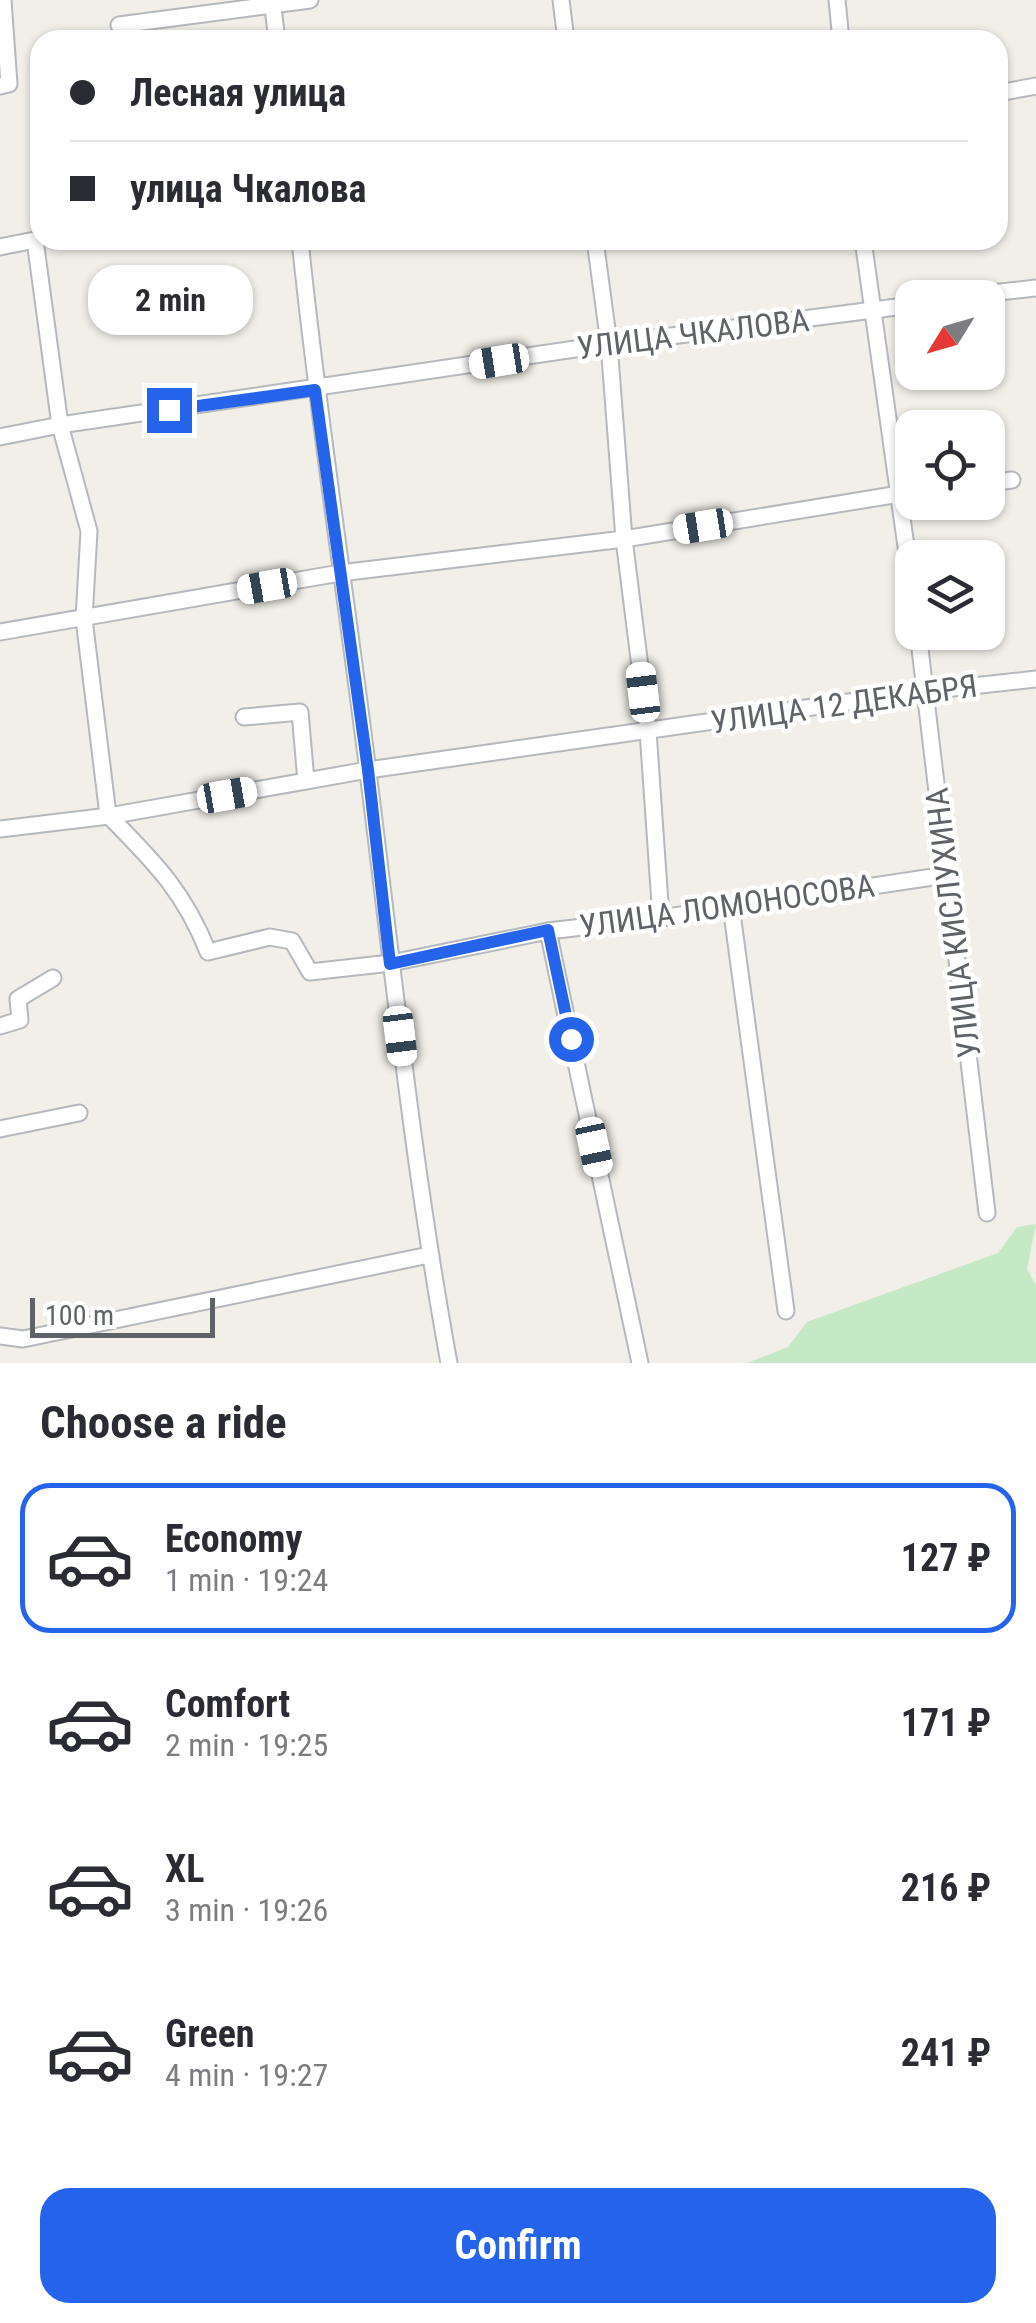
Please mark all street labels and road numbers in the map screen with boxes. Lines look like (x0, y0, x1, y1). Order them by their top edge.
street label: УЛИЦА ЧКАЛОВА (575, 301, 811, 367)
street label: УЛИЦА 12 ДЕКАБРЯ (708, 667, 980, 741)
street label: УЛИЦА КИСЛУХИНА (918, 786, 988, 1060)
street label: УЛИЦА ЛОМОНОСОВА (577, 866, 877, 946)

